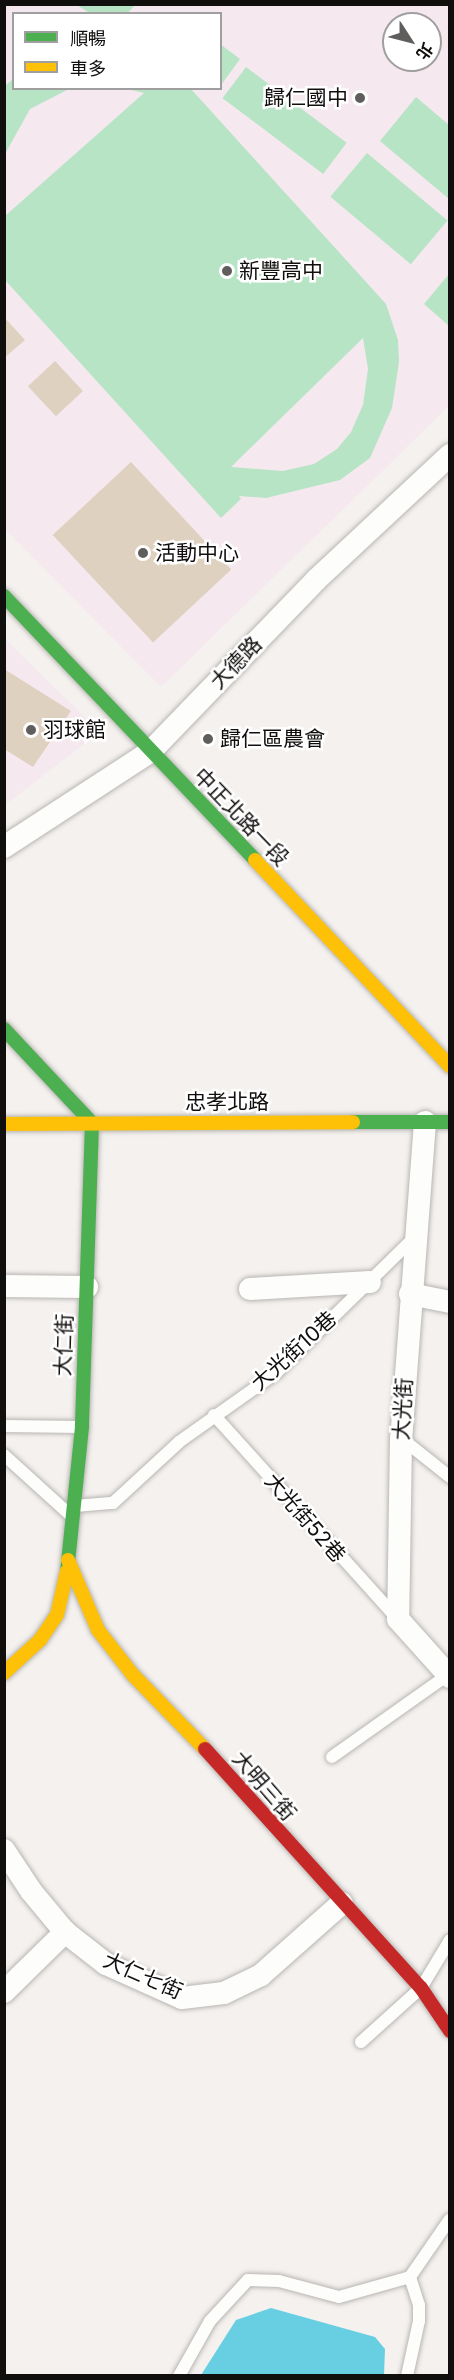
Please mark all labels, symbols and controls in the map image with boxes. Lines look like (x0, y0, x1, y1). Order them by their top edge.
legend (12, 12, 222, 90)
north arrow (382, 12, 442, 72)
text: 順暢 (70, 28, 106, 49)
text: 北 (412, 39, 438, 64)
text: 車多 (70, 58, 106, 79)
place label: 歸仁國中 (264, 85, 348, 111)
marker: 歸仁國中 (353, 91, 367, 105)
place label: 新豐高中 (239, 258, 323, 284)
marker: 新豐高中 (220, 264, 234, 278)
place label: 活動中心 (155, 540, 239, 566)
marker: 活動中心 (136, 546, 150, 560)
street label: 大德路 (205, 632, 267, 694)
place label: 羽球館 (43, 717, 106, 743)
marker: 羽球館 (24, 723, 38, 737)
place label: 歸仁區農會 (220, 726, 325, 752)
marker: 歸仁區農會 (201, 732, 215, 746)
street label: 中正北路一段 (188, 763, 294, 871)
street label: 忠孝北路 (185, 1089, 269, 1115)
street label: 大光街10巷 (246, 1306, 342, 1396)
street label: 大仁街 (50, 1313, 78, 1377)
street label: 大光街 (389, 1377, 417, 1441)
street label: 大光街52巷 (260, 1468, 350, 1568)
street label: 大明三街 (227, 1746, 301, 1826)
street label: 大仁七街 (100, 1947, 186, 2005)

